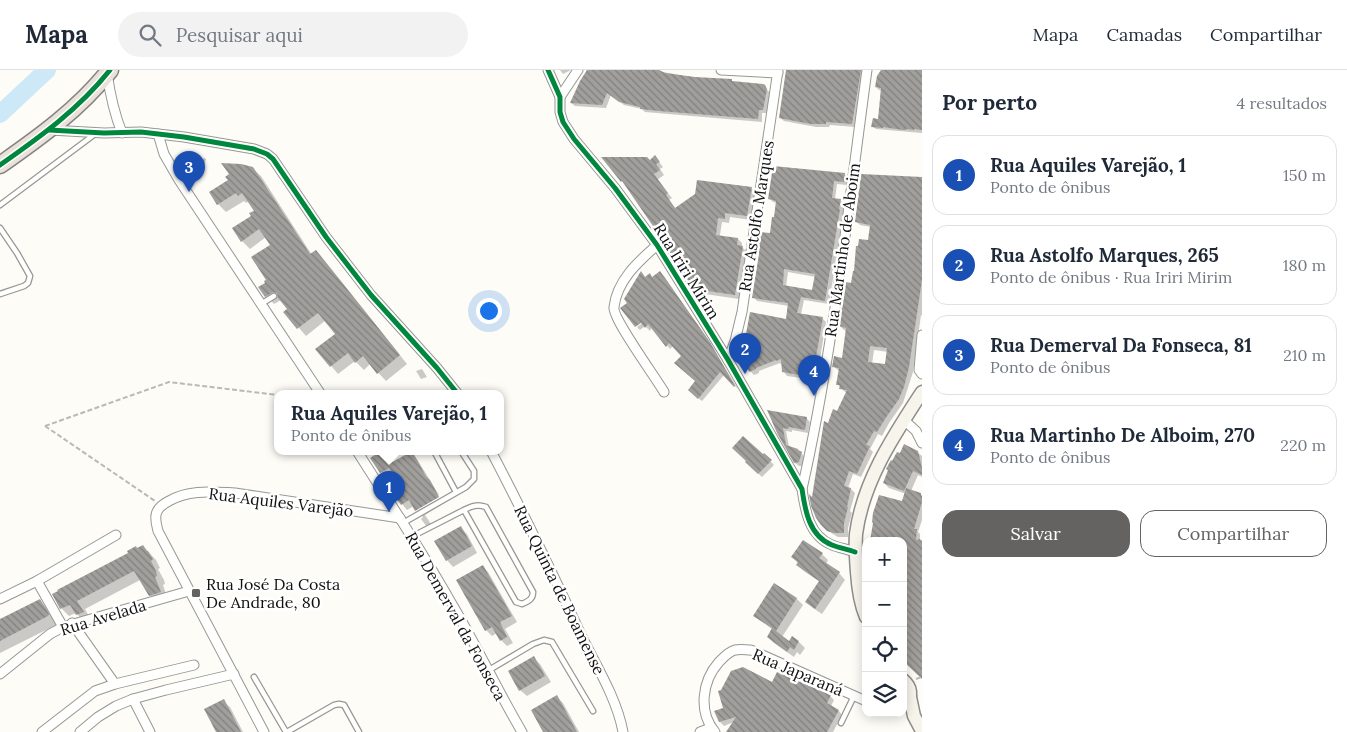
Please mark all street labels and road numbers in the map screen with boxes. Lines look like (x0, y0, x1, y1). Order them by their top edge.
street label: Rua Astolfo Marques (734, 139, 778, 293)
street label: Rua Martinho de Aboim (820, 162, 864, 338)
street label: Rua Iriri Mirim (650, 219, 724, 323)
street label: Rua Aquiles Varejão (208, 483, 354, 521)
street label: Rua Quinta de Boamense (510, 502, 610, 678)
street label: Rua Demerval da Fonseca (401, 528, 511, 704)
street label: Rua Avelada (58, 594, 148, 640)
street label: Rua Japaraná (749, 644, 847, 700)

